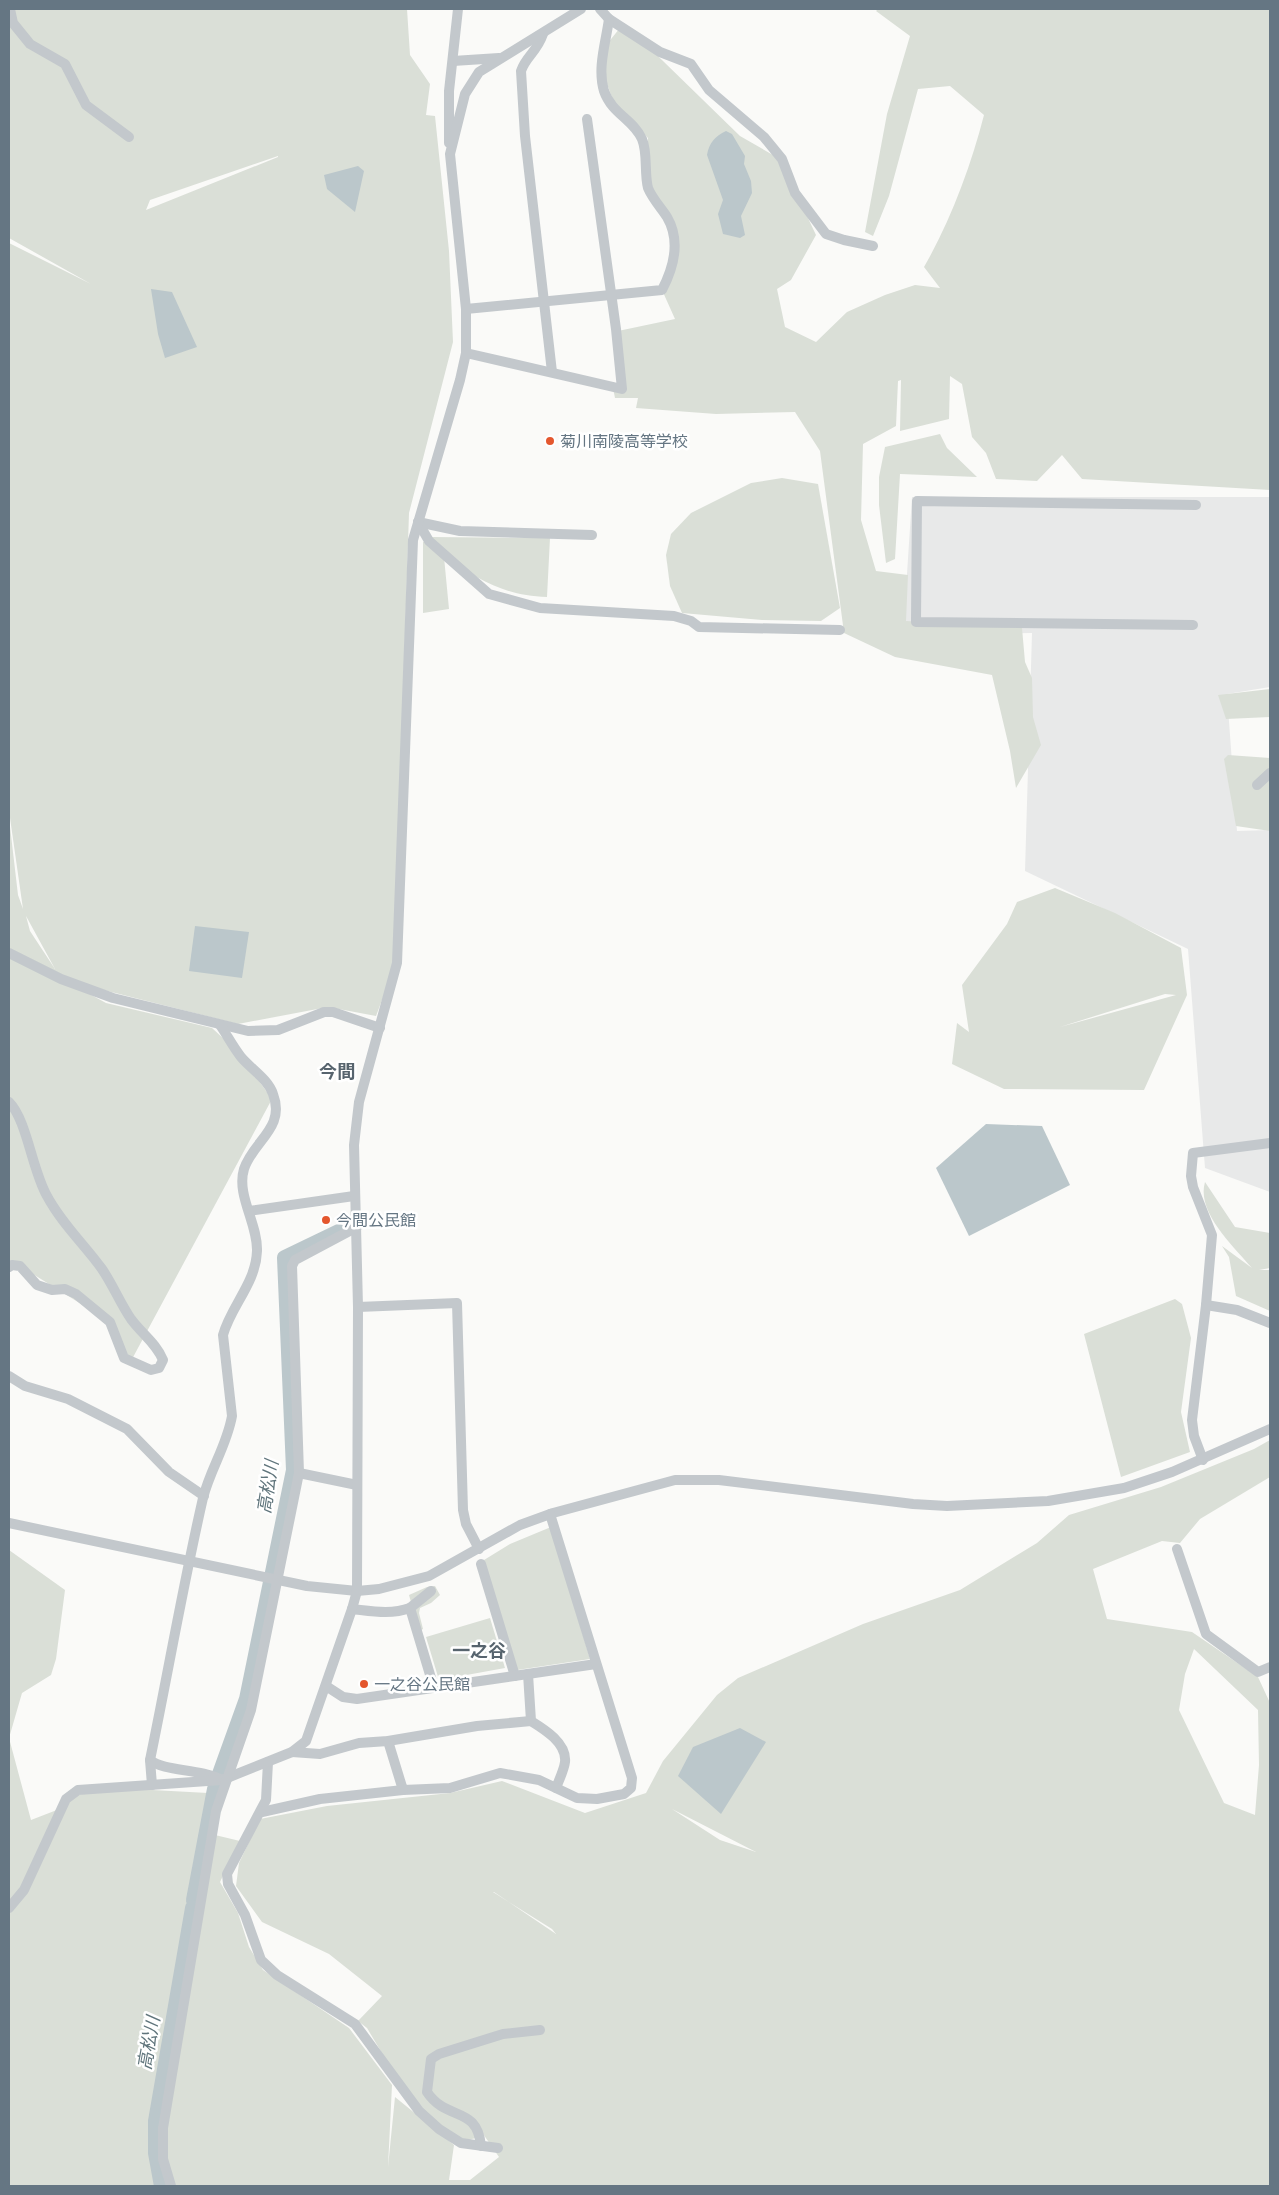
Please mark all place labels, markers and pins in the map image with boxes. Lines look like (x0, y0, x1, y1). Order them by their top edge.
place label: 菊川南陵高等学校 (560, 432, 688, 451)
marker: 菊川南陵高等学校 (544, 435, 556, 447)
place label: 今間公民館 (336, 1211, 416, 1230)
marker: 今間公民館 (320, 1214, 332, 1226)
place label: 一之谷公民館 (374, 1675, 470, 1694)
marker: 一之谷公民館 (358, 1678, 370, 1690)

